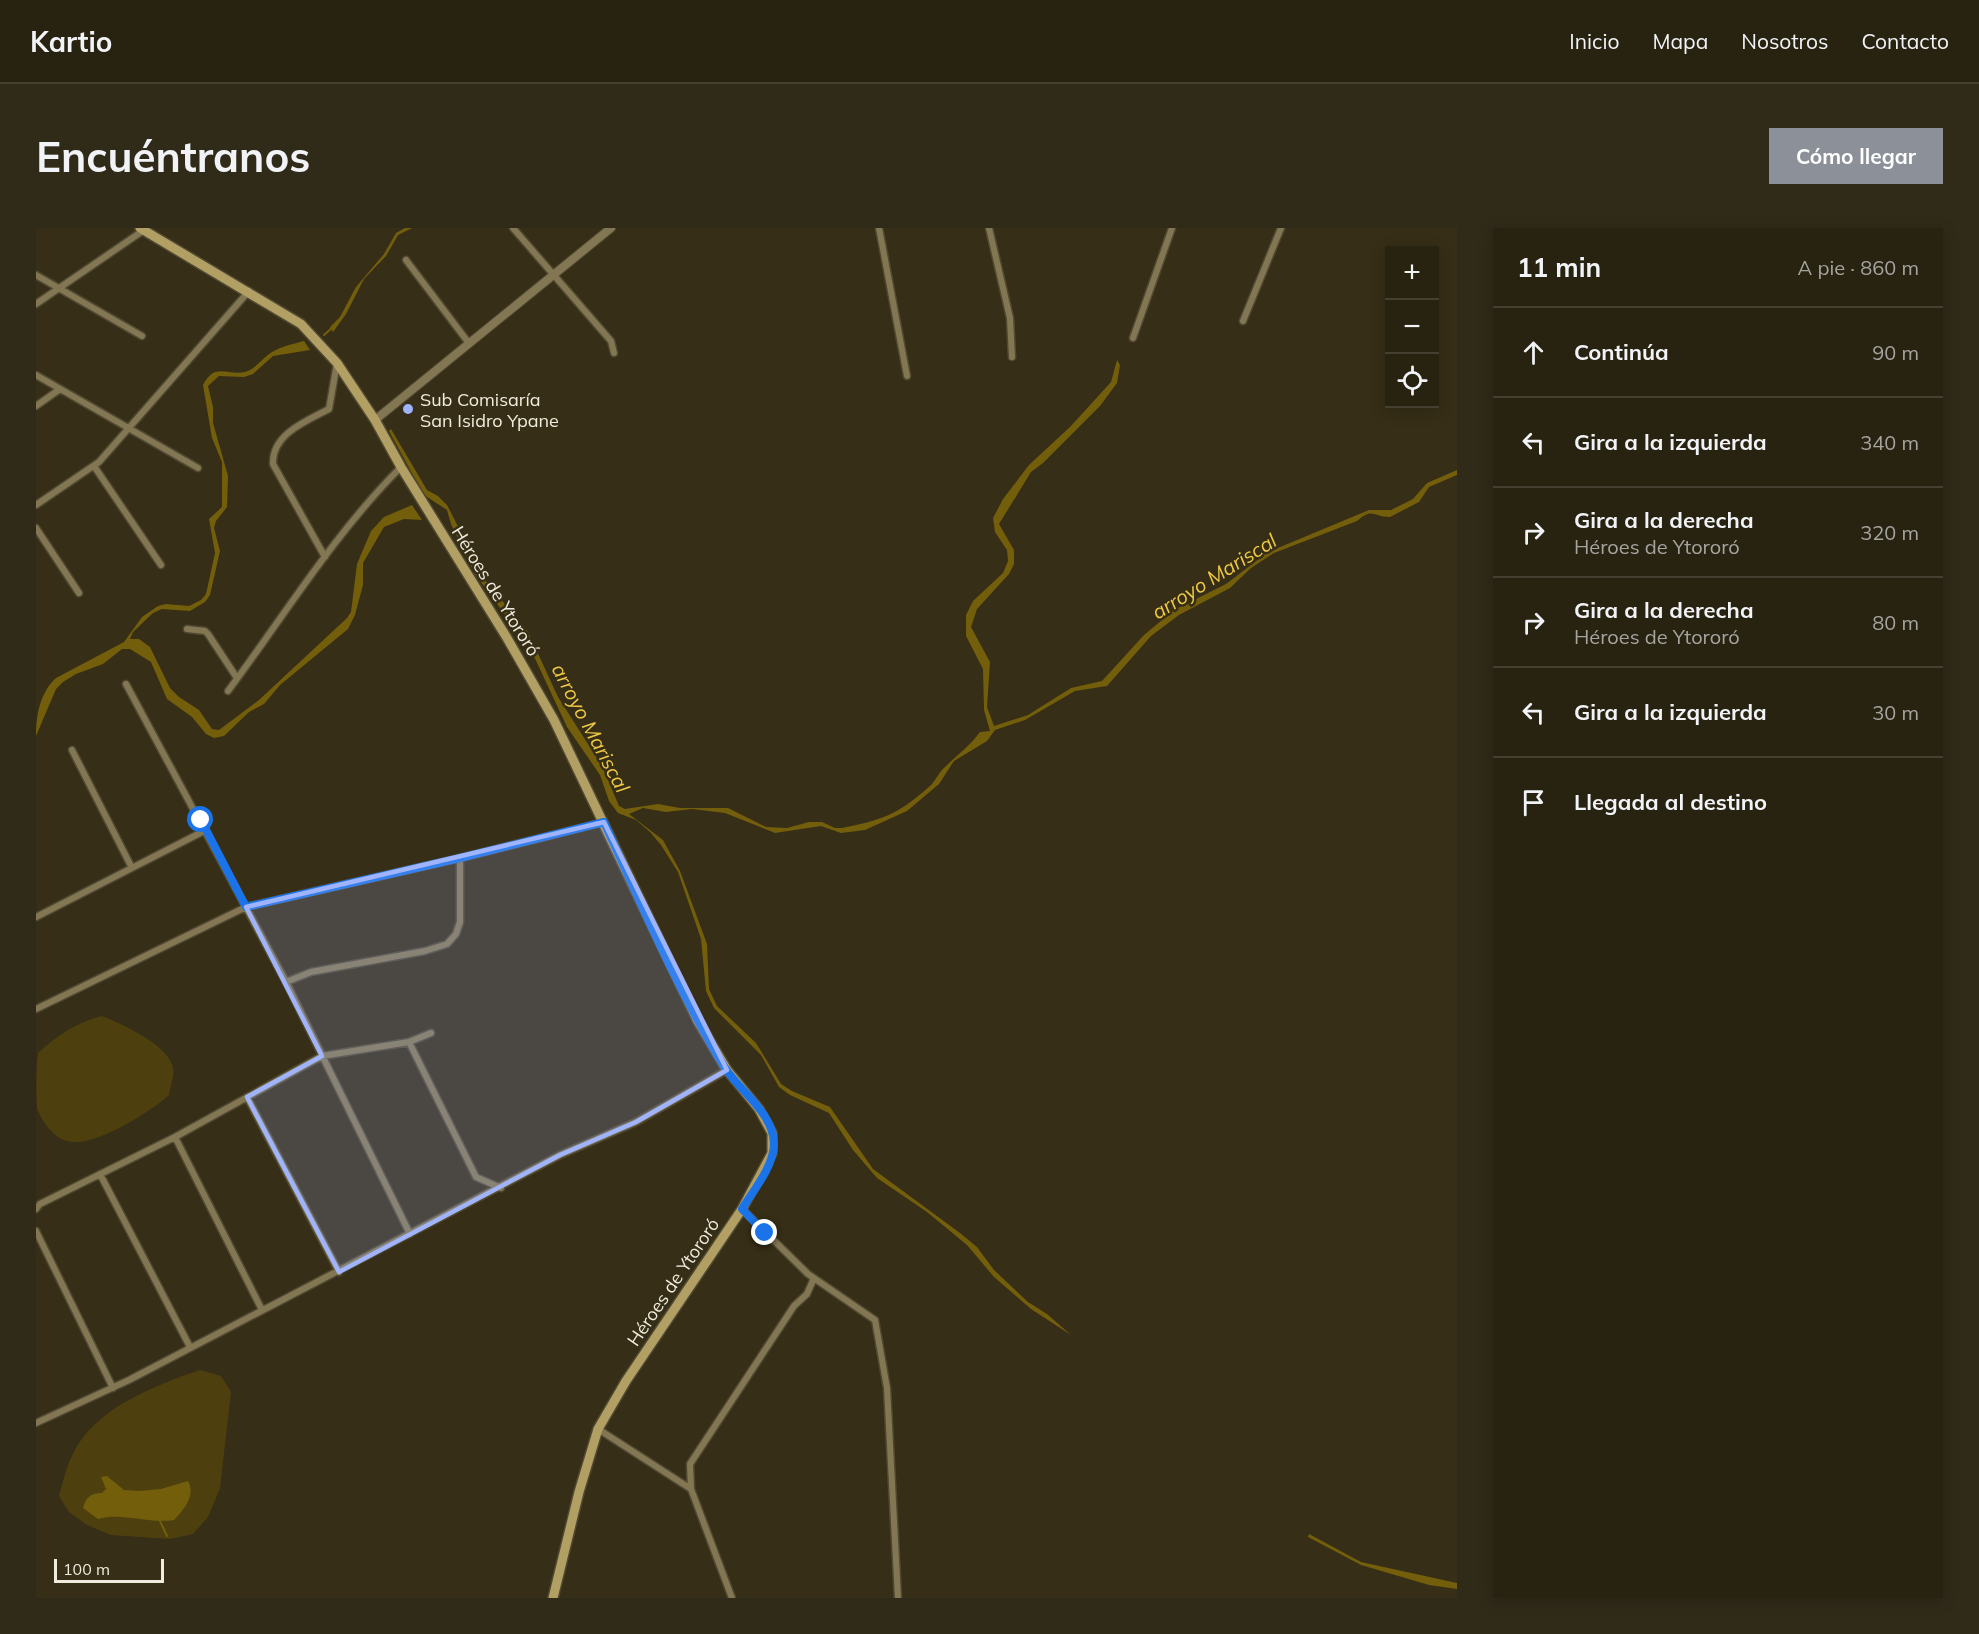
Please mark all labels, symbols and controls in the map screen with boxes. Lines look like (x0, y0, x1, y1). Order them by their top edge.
text: Kartio (30, 24, 112, 59)
text: Inicio (1569, 28, 1619, 54)
text: Mapa (1652, 28, 1708, 54)
text: Nosotros (1741, 28, 1828, 54)
text: Contacto (1861, 28, 1949, 54)
button: Cómo llegar (1769, 128, 1943, 184)
text: Encuéntranos (36, 130, 310, 183)
map controls (1385, 246, 1439, 408)
button: + (1385, 246, 1439, 300)
text: 11 min (1517, 251, 1601, 284)
text: A pie · 860 m (1798, 255, 1919, 280)
button: − (1385, 300, 1439, 354)
icon: ahead (1517, 336, 1550, 369)
text: Continúa (1574, 338, 1669, 366)
text: 90 m (1872, 340, 1919, 365)
button: locate (1385, 354, 1439, 408)
place label: Sub Comisaría San Isidro Ypane (420, 388, 559, 432)
marker: Sub Comisaría San Isidro Ypane (401, 402, 415, 416)
icon: left (1517, 426, 1550, 459)
text: Gira a la izquierda (1574, 428, 1767, 456)
text: 340 m (1860, 430, 1919, 455)
text: Gira a la derecha (1574, 506, 1754, 534)
icon: right (1517, 516, 1550, 549)
text: 320 m (1860, 520, 1919, 545)
street label: Héroes de Ytororó (447, 522, 545, 660)
water label: arroyo Mariscal (1147, 528, 1281, 624)
text: Héroes de Ytororó (1574, 534, 1740, 559)
text: Gira a la derecha (1574, 596, 1754, 624)
icon: right (1517, 606, 1550, 639)
text: 80 m (1872, 610, 1919, 635)
text: Héroes de Ytororó (1574, 624, 1740, 649)
water label: arroyo Mariscal (547, 659, 636, 797)
icon: left (1517, 696, 1550, 729)
text: Gira a la izquierda (1574, 698, 1767, 726)
text: 30 m (1872, 700, 1919, 725)
icon: arrive (1517, 786, 1550, 819)
text: Llegada al destino (1574, 788, 1767, 816)
route start (187, 806, 213, 832)
street label: Héroes de Ytororó (622, 1214, 724, 1350)
route end (751, 1219, 777, 1245)
scale bar (54, 1556, 164, 1584)
text: 100 m (63, 1559, 110, 1579)

